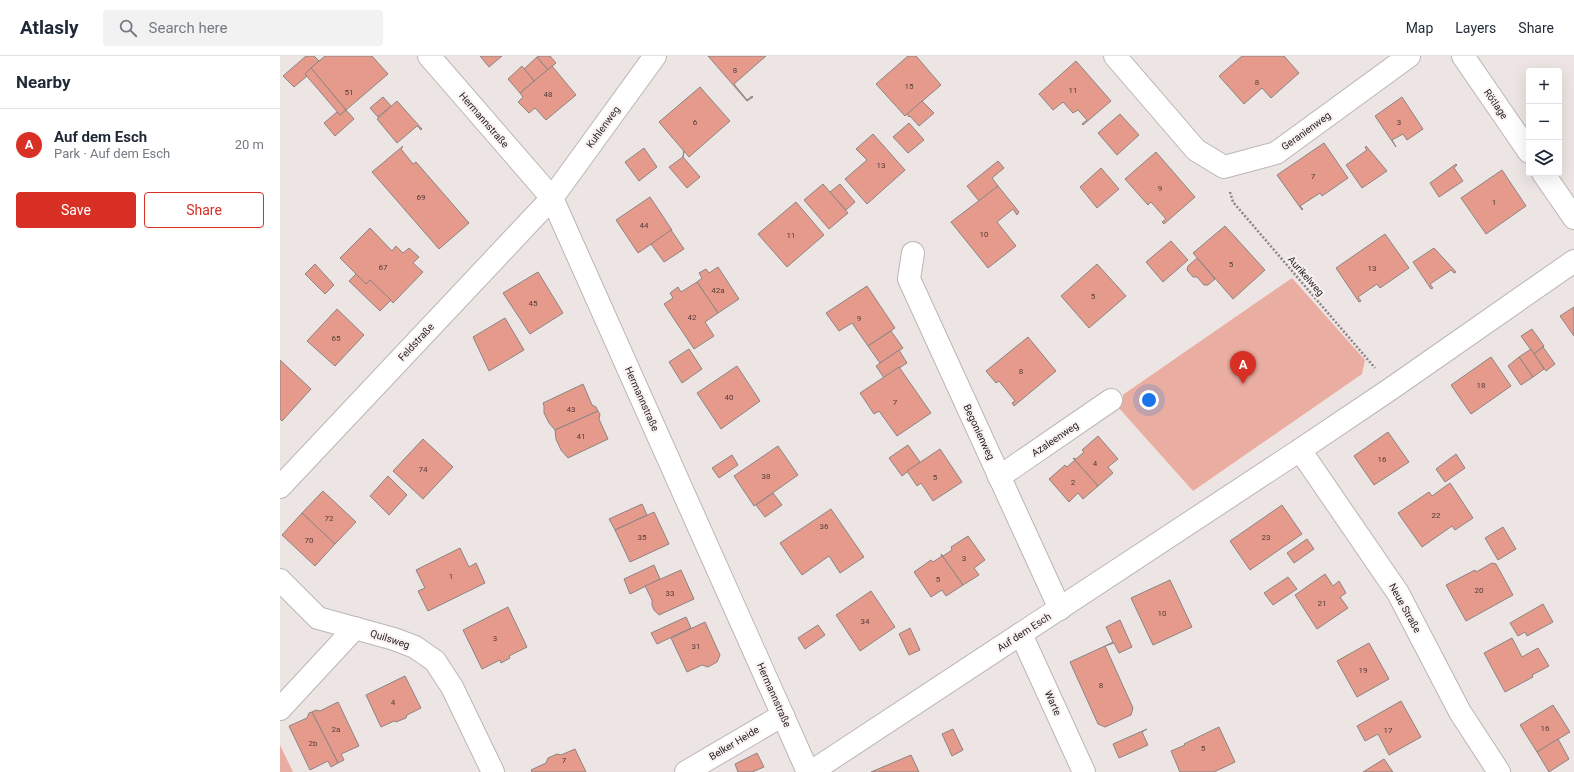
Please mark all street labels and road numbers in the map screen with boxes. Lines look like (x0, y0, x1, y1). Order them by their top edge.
street label: Rötlage (1482, 87, 1510, 121)
street label: Hermannstraße (457, 90, 511, 150)
street label: Kuhlenweg (584, 104, 622, 150)
street label: Geranienweg (1279, 110, 1333, 152)
street label: Aurikelweg (1286, 254, 1326, 298)
street label: Feldstraße (396, 321, 436, 363)
street label: Hermannstraße (623, 365, 661, 433)
street label: Begonienweg (961, 402, 997, 462)
street label: Azaleenweg (1030, 419, 1080, 459)
street label: Neue Straße (1387, 581, 1423, 635)
street label: Auf dem Esch (995, 611, 1053, 653)
street label: Quilsweg (369, 627, 411, 651)
street label: Hermannstraße (755, 661, 793, 729)
street label: Warte (1043, 689, 1063, 717)
street label: Belker Heide (707, 724, 761, 762)

